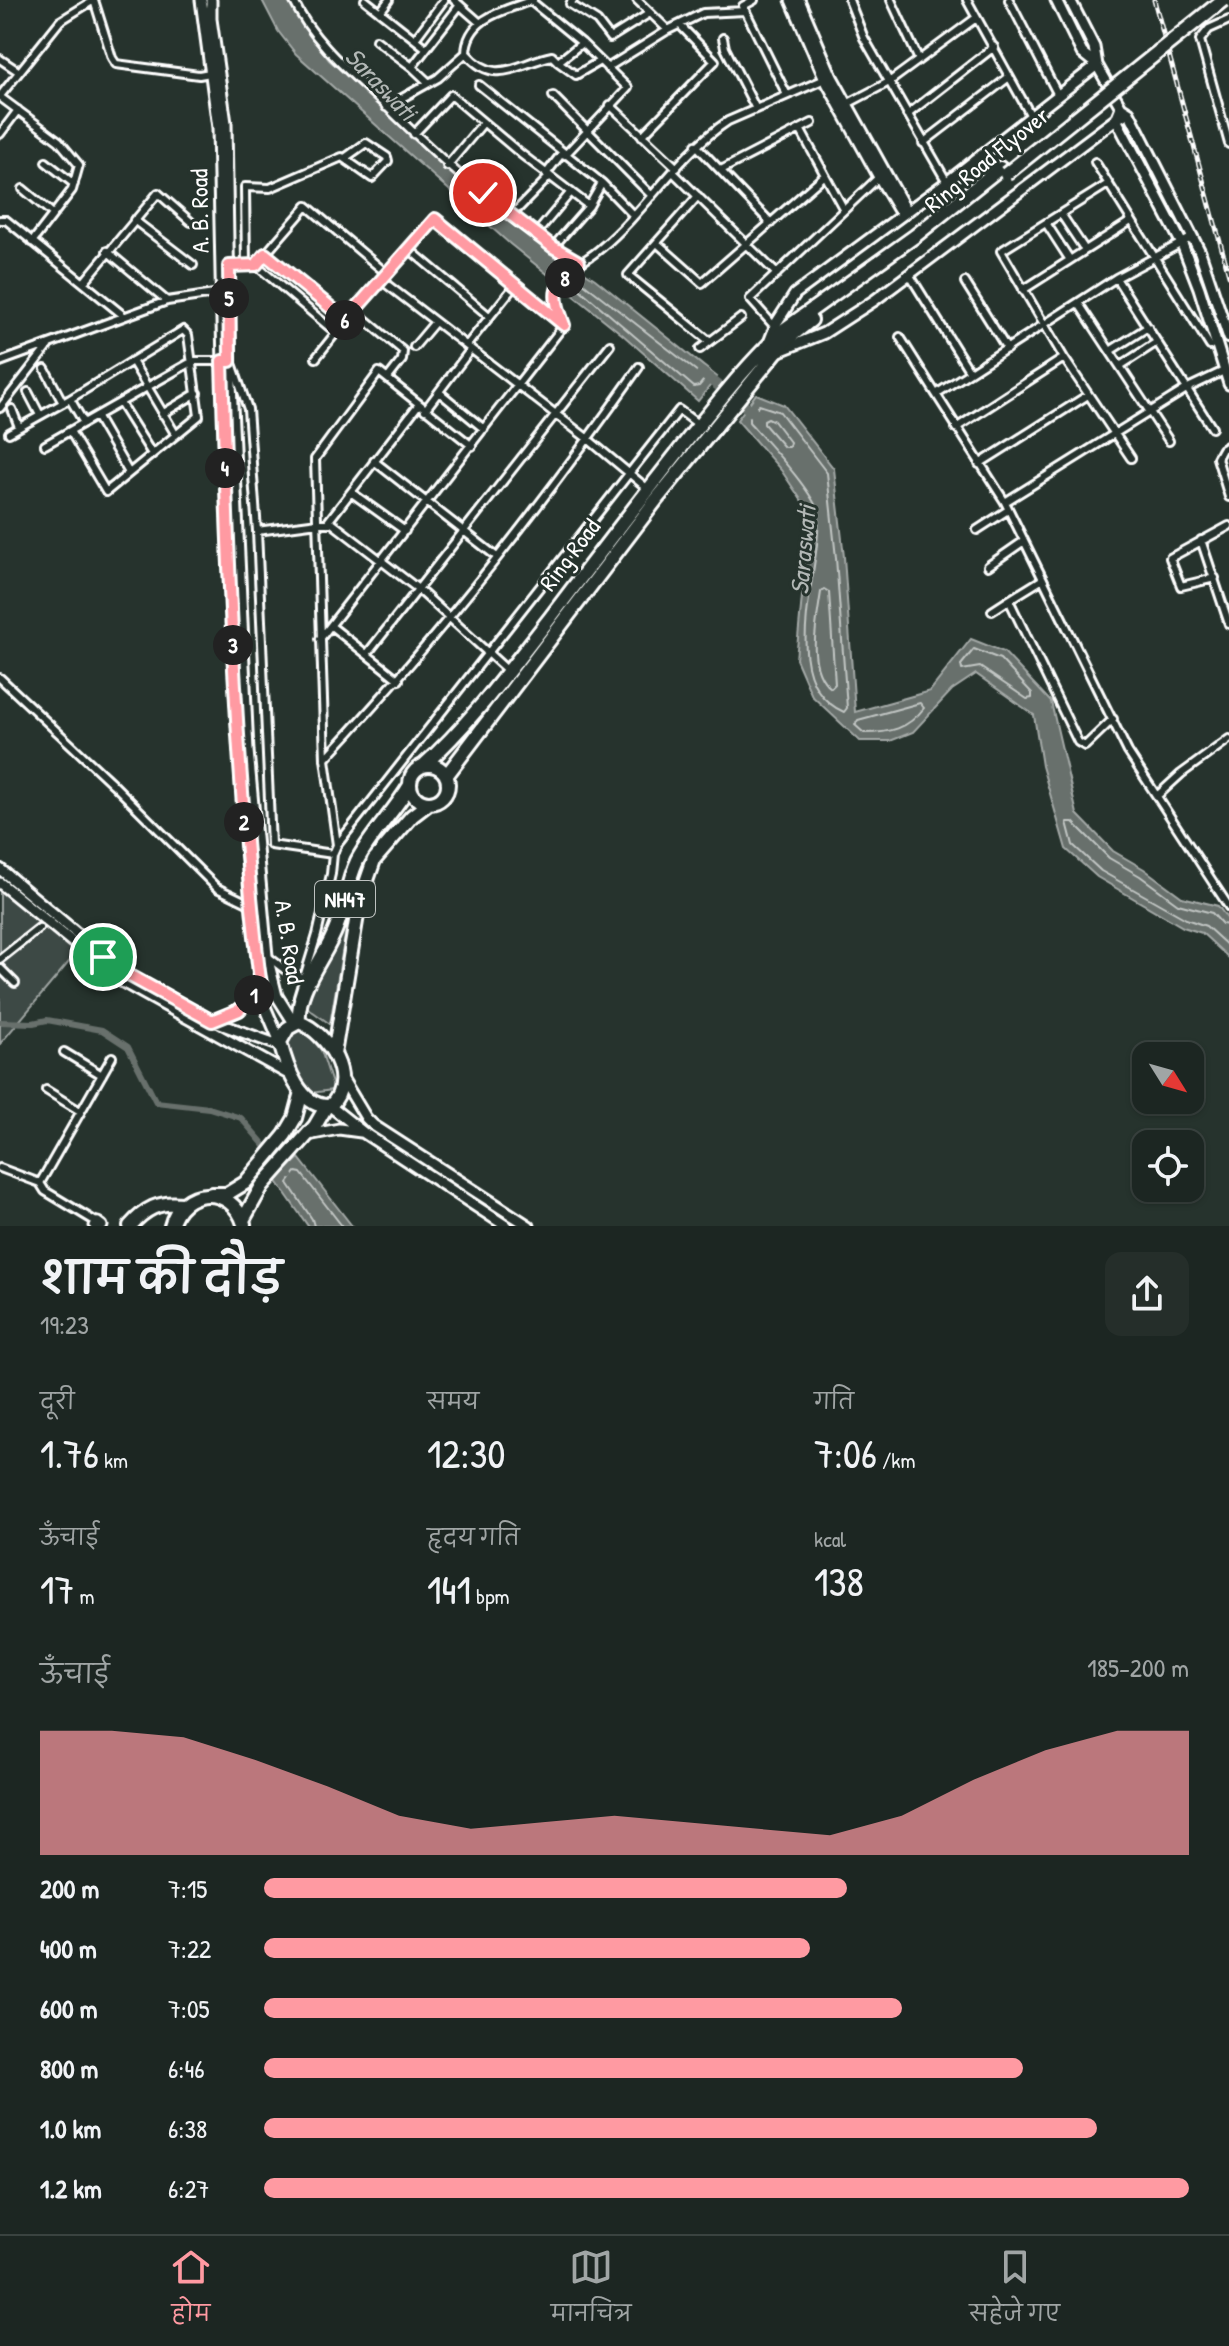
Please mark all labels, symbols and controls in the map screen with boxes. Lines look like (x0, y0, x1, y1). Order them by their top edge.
water label: Saraswati (338, 39, 426, 130)
street label: Ring Road Flyover (917, 99, 1055, 219)
pin (449, 159, 517, 227)
street label: A. B. Road (182, 168, 216, 254)
icon: check (461, 171, 505, 215)
pin: 8 (545, 258, 585, 298)
text: 8 (560, 263, 570, 293)
pin: 5 (209, 278, 249, 318)
text: 5 (224, 283, 234, 313)
pin: 6 (325, 300, 365, 340)
text: 6 (341, 305, 349, 335)
pin: 4 (205, 448, 245, 488)
text: 4 (221, 453, 229, 483)
water label: Saraswati (781, 502, 824, 596)
street label: Ring Road (532, 512, 607, 597)
pin: 3 (213, 625, 253, 665)
text: 3 (228, 630, 238, 660)
pin: 2 (224, 802, 264, 842)
text: 2 (239, 807, 249, 837)
road number: NH47 (315, 881, 375, 917)
street label: A. B. Road (268, 898, 312, 986)
pin (69, 923, 137, 991)
icon: arrive (81, 935, 125, 979)
pin: 1 (234, 975, 274, 1015)
text: 1 (250, 980, 258, 1010)
north arrow (1132, 1042, 1204, 1114)
map controls (1132, 1042, 1204, 1202)
button: locate (1132, 1130, 1204, 1202)
text: शाम की दौड़ (40, 1247, 282, 1307)
button: share (1105, 1252, 1189, 1336)
text: 19:23 (40, 1307, 89, 1342)
text: दूरी (40, 1386, 75, 1416)
text: समय (427, 1386, 479, 1416)
text: गति (814, 1386, 854, 1416)
text: 1.76 (40, 1426, 99, 1480)
text: 12:30 (427, 1426, 505, 1480)
text: 7:06 (814, 1426, 877, 1480)
text: km (99, 1445, 128, 1475)
text: /km (877, 1445, 915, 1475)
text: ऊँचाई (40, 1522, 99, 1552)
text: हृदय गति (427, 1522, 520, 1552)
text: kcal (814, 1524, 846, 1554)
text: 138 (814, 1554, 864, 1608)
text: 17 (40, 1562, 74, 1616)
text: 141 (427, 1562, 471, 1616)
text: m (74, 1581, 94, 1611)
text: bpm (471, 1581, 510, 1611)
text: 185–200 m (1087, 1650, 1189, 1685)
text: ऊँचाई (40, 1656, 110, 1691)
text: 200 m (40, 1871, 99, 1906)
text: 7:15 (168, 1871, 207, 1906)
text: 400 m (40, 1931, 97, 1966)
text: 7:22 (168, 1931, 211, 1966)
text: 600 m (40, 1991, 97, 2026)
text: 7:05 (168, 1991, 210, 2026)
text: 800 m (40, 2051, 98, 2086)
text: 6:46 (168, 2051, 205, 2086)
text: 1.0 km (40, 2111, 101, 2146)
text: 6:38 (168, 2111, 207, 2146)
text: 1.2 km (40, 2171, 102, 2206)
text: 6:27 (168, 2171, 209, 2206)
tab: होम (169, 2245, 213, 2338)
tab: मानचित्र (551, 2245, 631, 2338)
tab: सहेजे गए (969, 2245, 1060, 2338)

